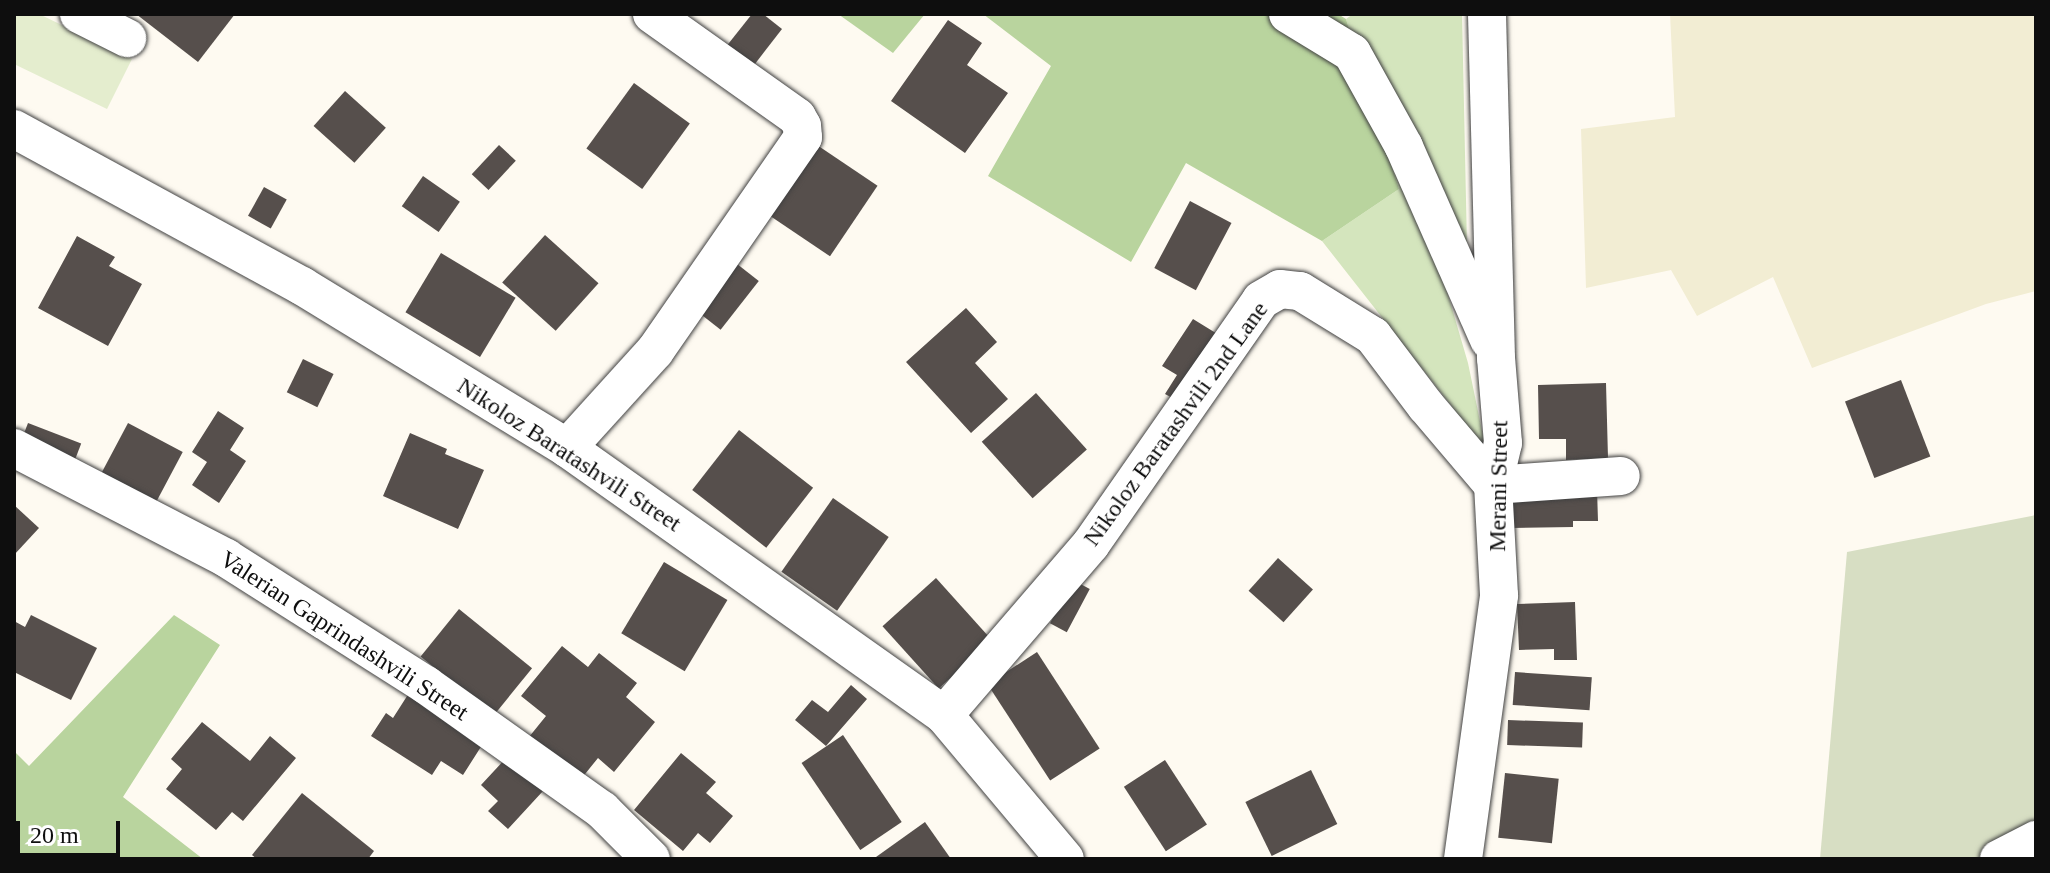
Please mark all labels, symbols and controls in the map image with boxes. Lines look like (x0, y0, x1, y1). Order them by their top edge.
street label: Nikoloz Baratashvili 2nd Lane (1078, 296, 1274, 552)
street label: Nikoloz Baratashvili Street (452, 372, 686, 538)
street label: Merani Street (1483, 420, 1515, 552)
street label: Valerian Gaprindashvili Street (214, 545, 474, 727)
scale bar (20, 805, 124, 855)
text: 20 m (30, 822, 79, 848)

